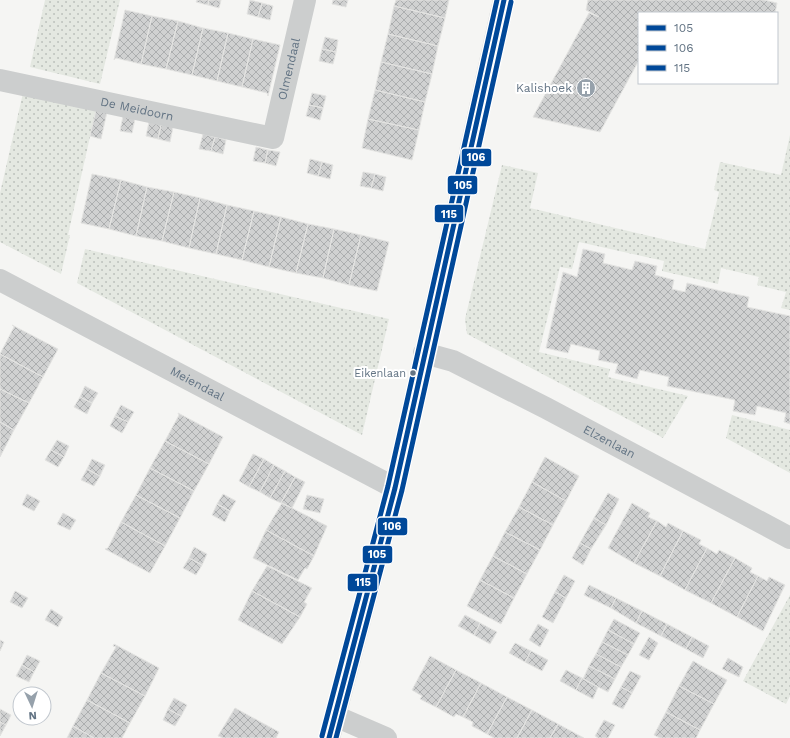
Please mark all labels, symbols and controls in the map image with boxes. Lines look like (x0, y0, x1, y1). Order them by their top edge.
legend (638, 12, 778, 84)
text: 105 (674, 21, 693, 35)
street label: Olmendaal (275, 36, 303, 101)
text: 106 (674, 41, 693, 55)
text: 115 (674, 61, 690, 75)
building icon: Kalishoek (575, 77, 597, 99)
place label: Kalishoek (516, 81, 572, 95)
street label: De Meidoorn (99, 95, 175, 124)
line badge: 106 (461, 148, 492, 167)
text: 106 (467, 151, 486, 164)
line badge: 105 (447, 175, 478, 195)
text: 105 (454, 179, 472, 192)
line badge: 115 (434, 204, 464, 223)
text: 115 (441, 208, 457, 221)
street label: Meiendaal (168, 364, 227, 404)
place label: Eikenlaan (354, 367, 406, 380)
marker: Eikenlaan (408, 368, 418, 378)
street label: Elzenlaan (581, 422, 638, 461)
line badge: 106 (377, 517, 408, 536)
text: 106 (383, 520, 402, 533)
line badge: 105 (362, 545, 393, 564)
text: 105 (368, 548, 386, 561)
line badge: 115 (347, 573, 378, 592)
text: 115 (355, 576, 371, 589)
north arrow (12, 686, 52, 726)
text: N (28, 709, 37, 722)

